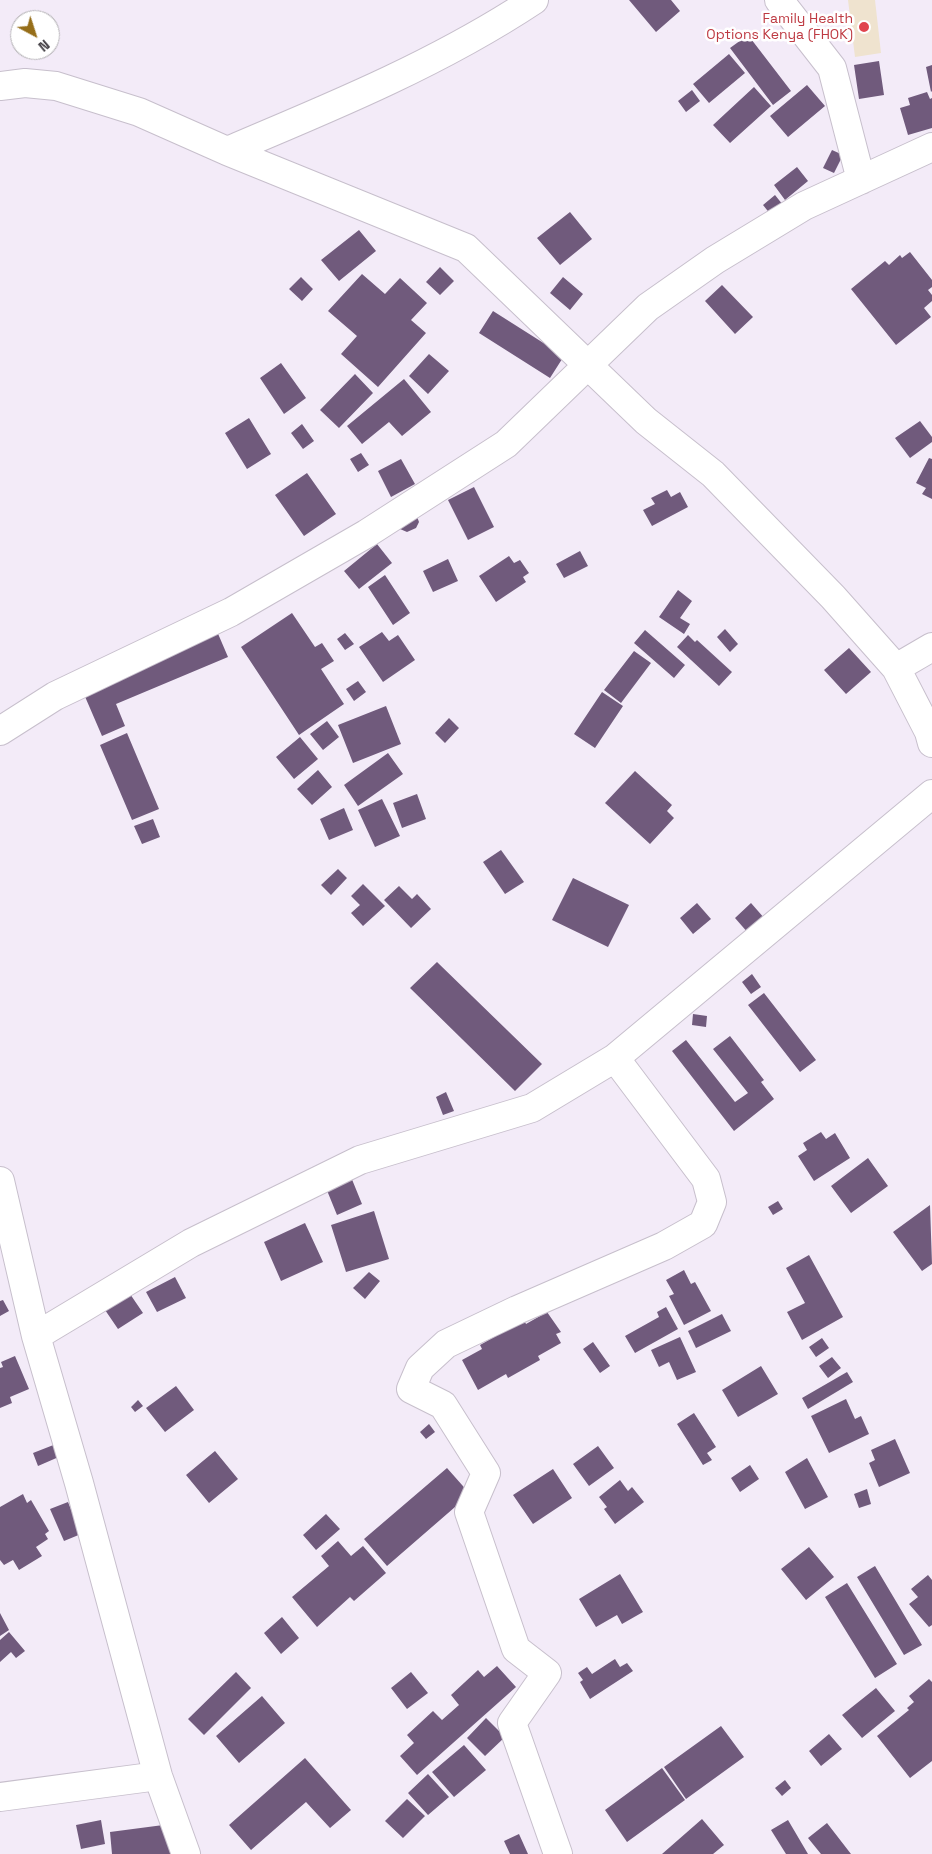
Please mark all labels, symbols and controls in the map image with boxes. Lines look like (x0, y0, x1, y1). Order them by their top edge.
north arrow (10, 10, 60, 60)
place label: Family Health Options Kenya (FHOK) (706, 11, 853, 44)
marker: Family Health Options Kenya (FHOK) (857, 20, 871, 34)
text: N (35, 36, 53, 56)

